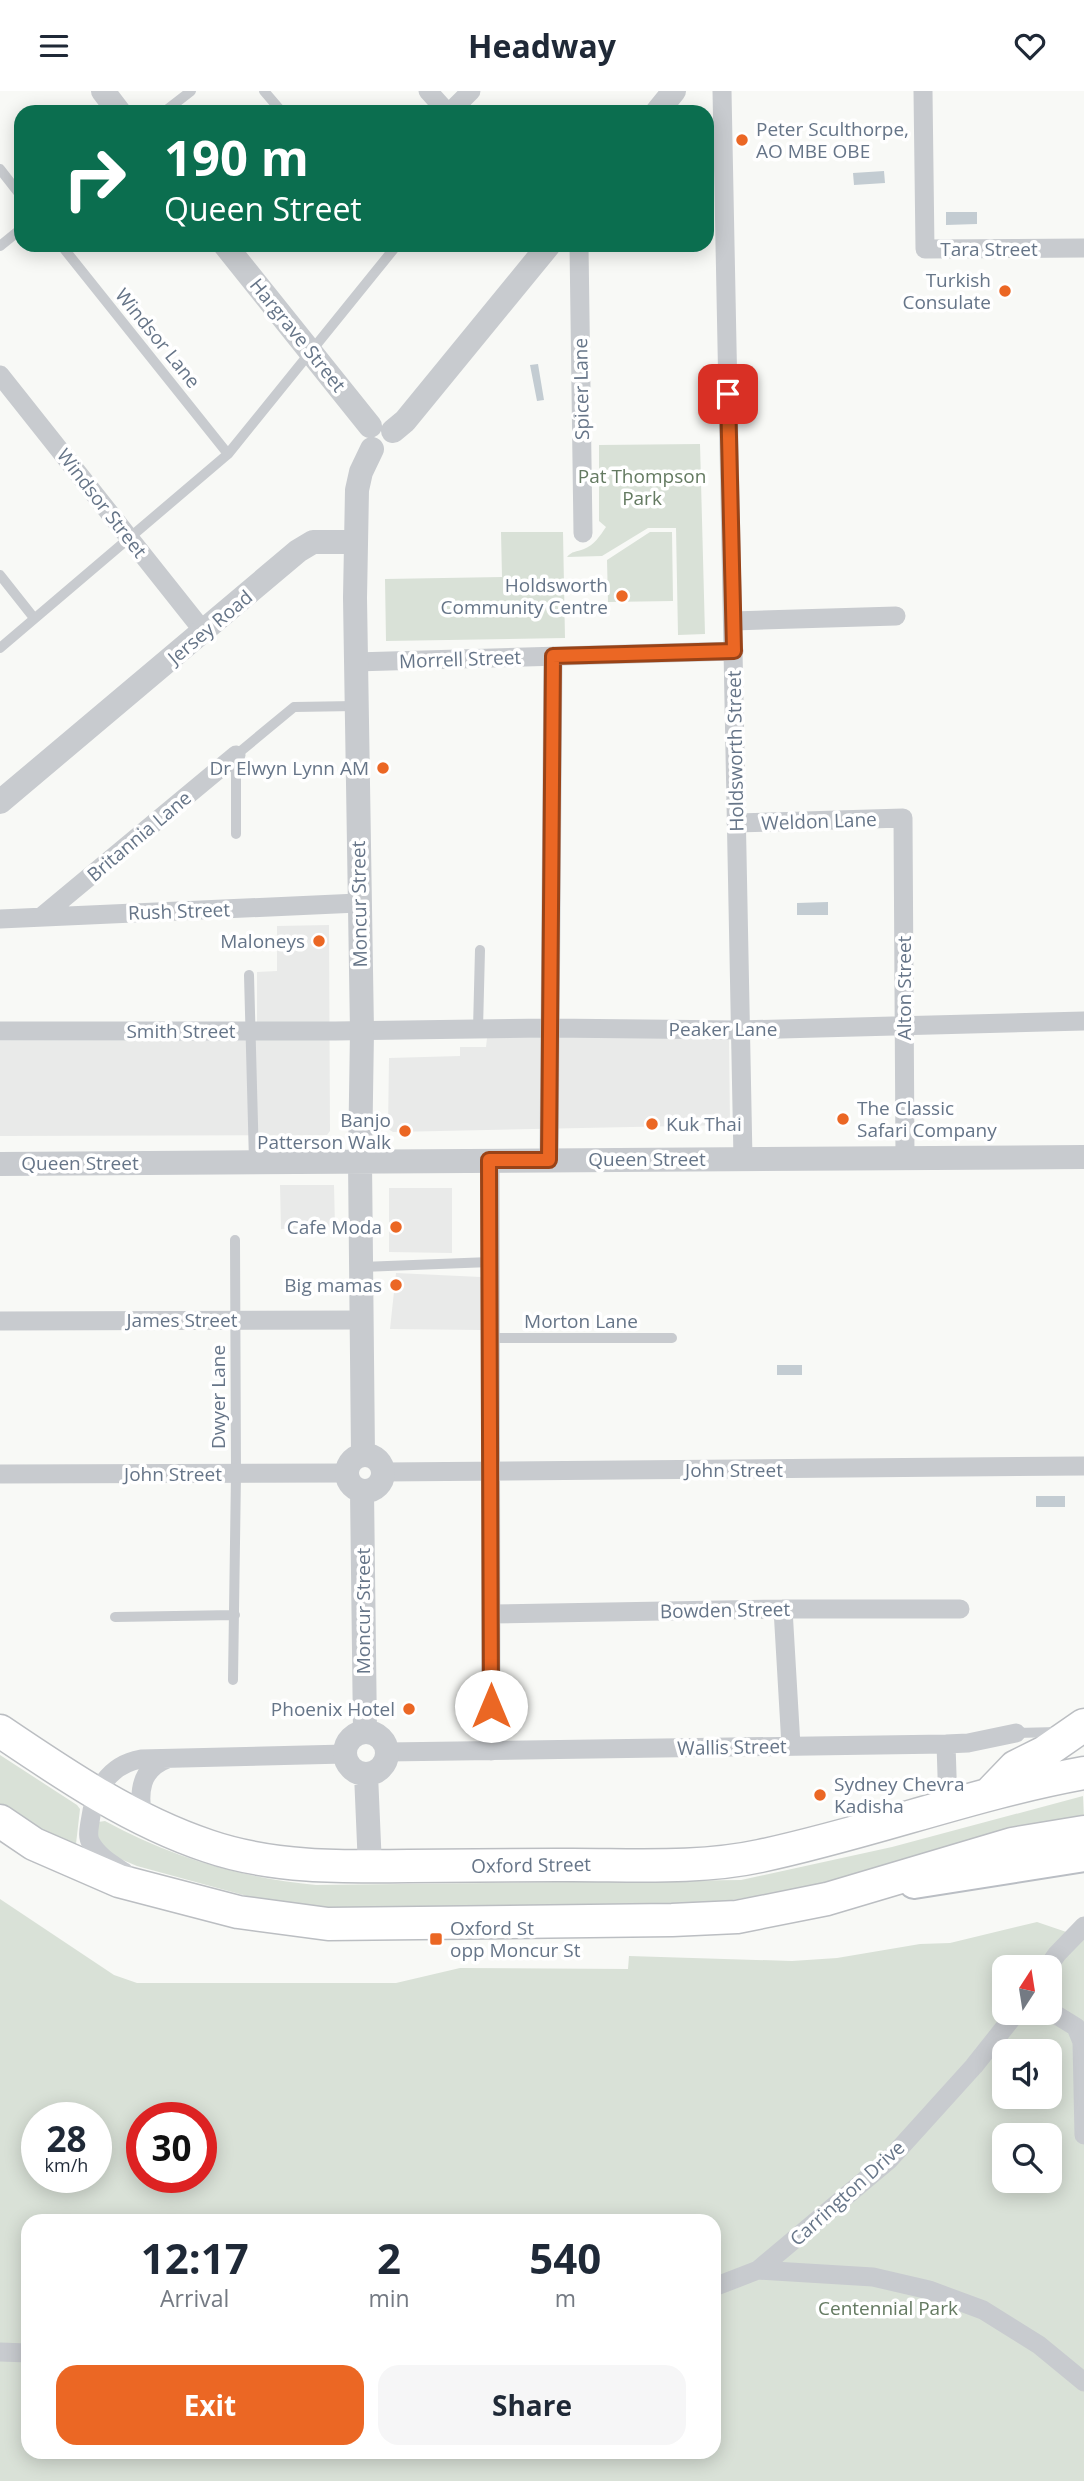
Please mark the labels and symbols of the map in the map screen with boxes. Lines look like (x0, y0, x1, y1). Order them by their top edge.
place label: Peter Sculthorpe, AO MBE OBE (756, 116, 909, 164)
marker: Peter Sculthorpe, AO MBE OBE (734, 132, 750, 148)
street label: Tara Street (940, 236, 1038, 262)
place label: Turkish Consulate (902, 267, 991, 315)
street label: Hargrave Street (244, 273, 352, 397)
street label: Windsor Lane (110, 283, 206, 393)
marker: Turkish Consulate (997, 283, 1013, 299)
street label: Spicer Lane (567, 338, 595, 440)
pin (698, 364, 758, 424)
street label: Windsor Street (51, 443, 153, 563)
park label: Pat Thompson Park (578, 463, 706, 511)
place label: Holdsworth Community Centre (441, 572, 608, 620)
street label: Jersey Road (161, 584, 258, 671)
marker: Holdsworth Community Centre (614, 588, 630, 604)
street label: Morrell Street (398, 644, 522, 674)
street label: Holdsworth Street (721, 670, 749, 832)
place label: Dr Elwyn Lynn AM (210, 755, 369, 781)
marker: Dr Elwyn Lynn AM (375, 760, 391, 776)
street label: Britannia Lane (81, 785, 197, 887)
street label: Weldon Lane (761, 806, 877, 836)
street label: Moncur Street (345, 840, 373, 968)
street label: Rush Street (128, 896, 231, 926)
place label: Maloneys (220, 928, 305, 954)
marker: Maloneys (311, 933, 327, 949)
street label: Alton Street (891, 935, 917, 1040)
street label: Peaker Lane (669, 1016, 777, 1042)
street label: Smith Street (126, 1018, 236, 1044)
place label: The Classic Safari Company (857, 1095, 997, 1143)
place label: Banjo Patterson Walk (257, 1107, 391, 1155)
place label: Kuk Thai (666, 1111, 742, 1137)
marker: The Classic Safari Company (835, 1111, 851, 1127)
marker: Kuk Thai (644, 1116, 660, 1132)
marker: Banjo Patterson Walk (397, 1123, 413, 1139)
street label: Queen Street (588, 1146, 706, 1172)
street label: Queen Street (21, 1150, 139, 1176)
place label: Cafe Moda (287, 1214, 382, 1240)
marker: Cafe Moda (388, 1219, 404, 1235)
place label: Big mamas (284, 1272, 382, 1298)
marker: Big mamas (388, 1277, 404, 1293)
street label: James Street (125, 1307, 238, 1333)
street label: Morton Lane (524, 1308, 638, 1334)
street label: Dwyer Lane (205, 1345, 231, 1449)
street label: John Street (683, 1457, 783, 1483)
street label: John Street (122, 1461, 222, 1487)
street label: Moncur Street (350, 1547, 376, 1674)
street label: Bowden Street (660, 1596, 791, 1624)
position arrow (454, 1669, 528, 1743)
place label: Phoenix Hotel (271, 1696, 395, 1722)
marker: Phoenix Hotel (401, 1701, 417, 1717)
street label: Wallis Street (677, 1733, 787, 1761)
place label: Sydney Chevra Kadisha (834, 1771, 964, 1819)
marker: Sydney Chevra Kadisha (812, 1787, 828, 1803)
street label: Oxford Street (471, 1851, 591, 1879)
place label: Oxford St opp Moncur St (450, 1915, 581, 1963)
marker: Oxford St opp Moncur St (428, 1931, 444, 1947)
north arrow (992, 1955, 1062, 2025)
speed limit sign: 30 (126, 2102, 217, 2193)
street label: Carrington Drive (784, 2134, 910, 2252)
park label: Centennial Park (818, 2295, 958, 2321)

